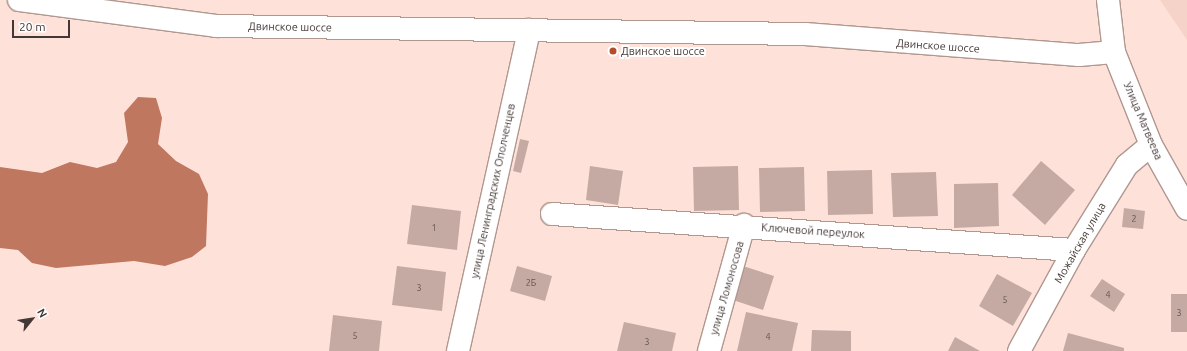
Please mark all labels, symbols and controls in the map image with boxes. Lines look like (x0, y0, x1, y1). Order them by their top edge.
scale bar (14, 12, 72, 38)
text: 20 m (19, 20, 46, 33)
street label: Двинское шоссе (248, 20, 332, 34)
street label: Двинское шоссе (896, 36, 980, 56)
place label: Двинское шоссе (621, 44, 705, 58)
marker: Двинское шоссе (608, 46, 618, 56)
street label: Улица Матвеева (1121, 80, 1165, 162)
street label: улица Ленинградских Ополченцев (468, 102, 518, 280)
street label: Можайская улица (1052, 200, 1108, 286)
house number: 2 (1131, 214, 1137, 224)
street label: Ключевой переулок (761, 221, 865, 241)
house number: 1 (431, 223, 437, 233)
street label: улица Ломоносова (707, 239, 747, 337)
house number: 2Б (526, 278, 536, 288)
house number: 3 (416, 283, 422, 293)
house number: 4 (1105, 290, 1111, 300)
house number: 5 (1002, 295, 1008, 305)
north arrow (12, 299, 52, 339)
text: N (35, 306, 50, 320)
house number: 3 (1176, 308, 1182, 318)
house number: 5 (352, 331, 358, 341)
house number: 4 (765, 332, 771, 342)
house number: 3 (644, 337, 650, 347)

